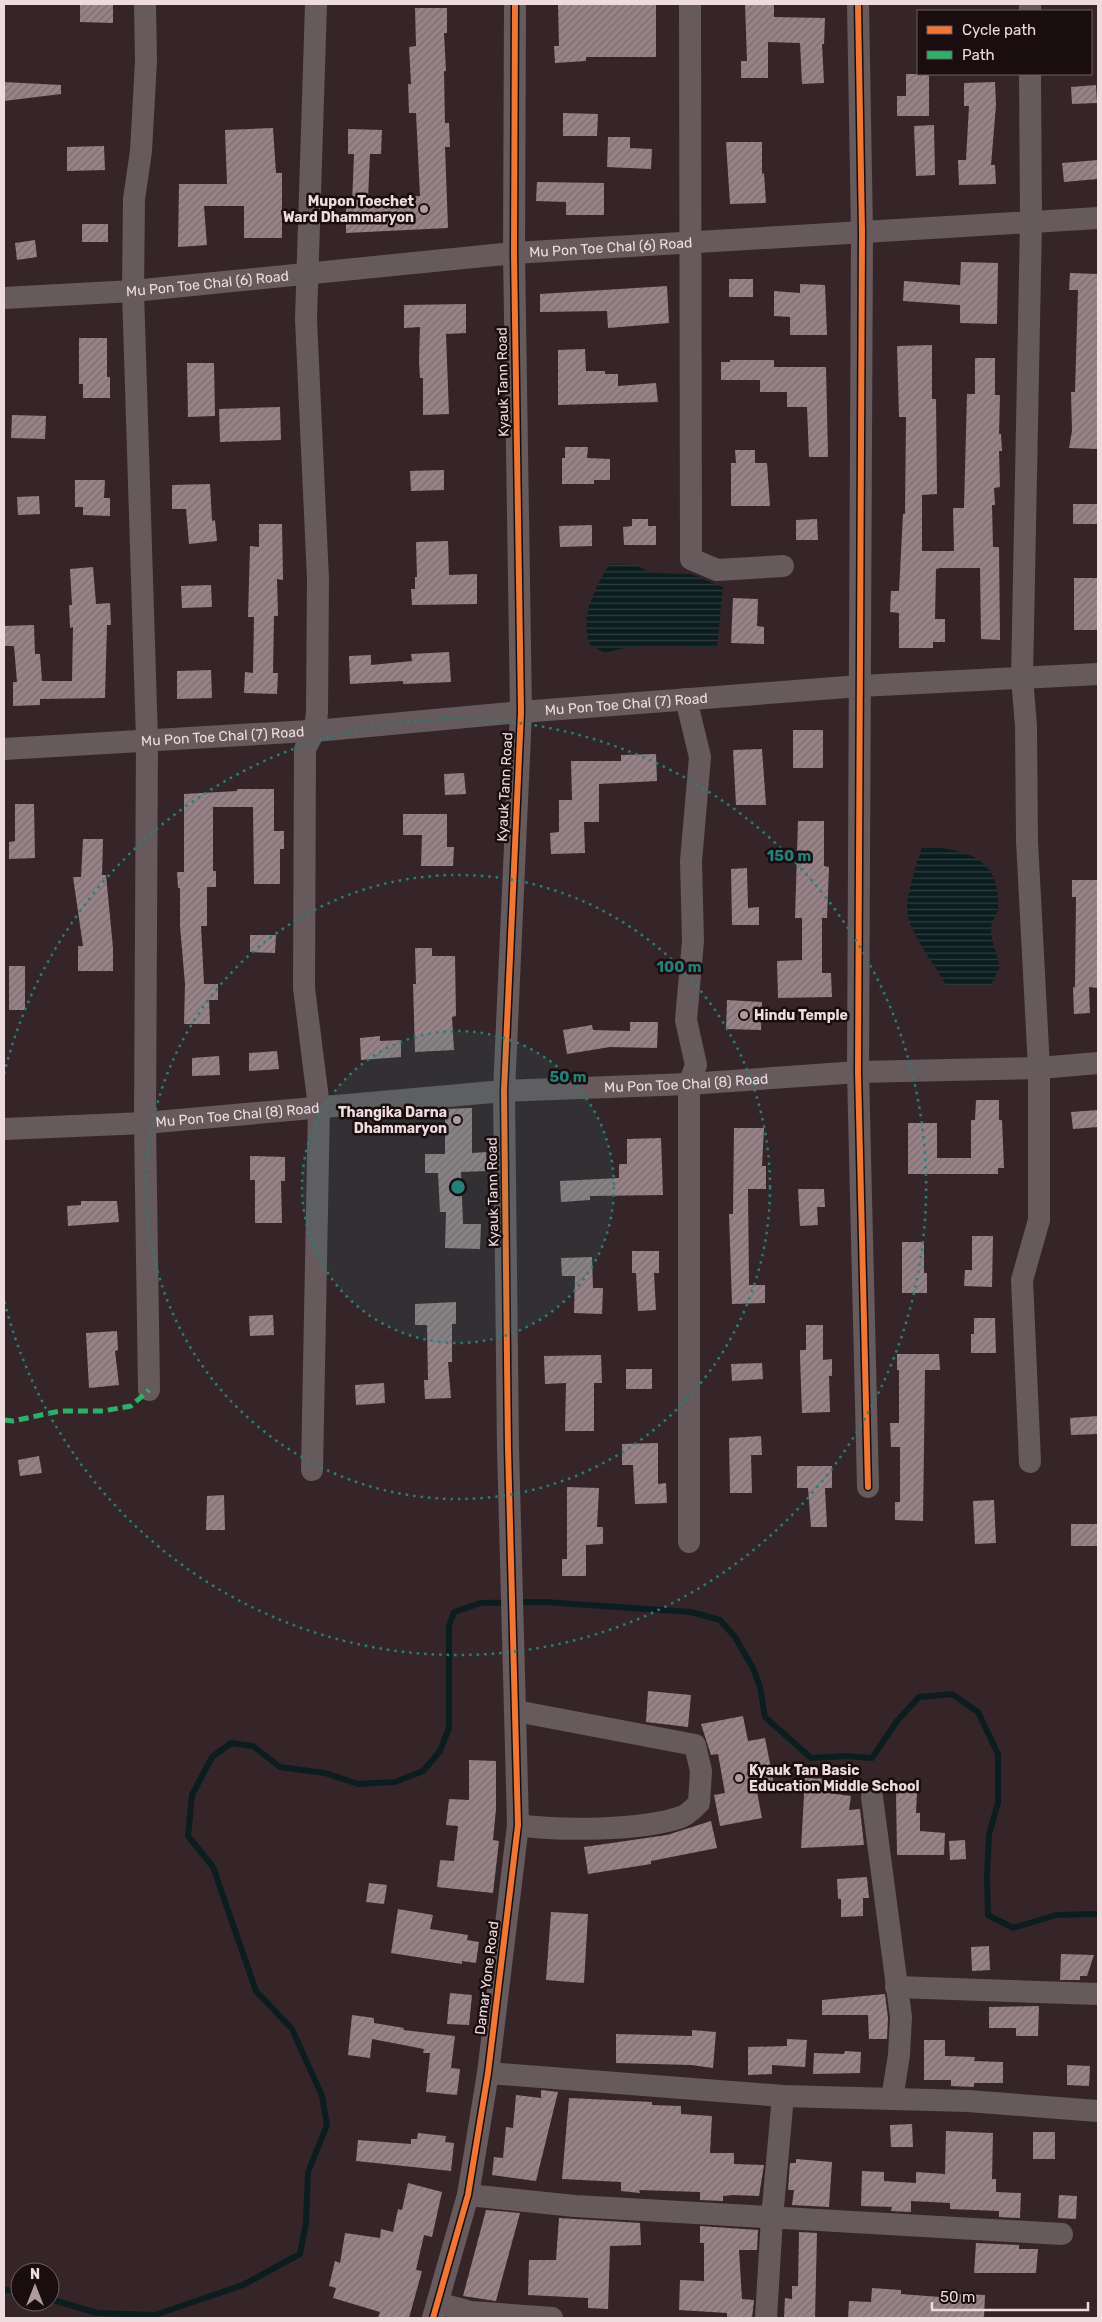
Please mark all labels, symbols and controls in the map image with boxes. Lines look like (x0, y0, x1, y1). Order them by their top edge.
legend (917, 10, 1092, 75)
text: Cycle path (962, 21, 1036, 39)
text: Path (962, 46, 995, 64)
place label: Mupon Toechet Ward Dhammaryon (283, 193, 414, 226)
marker: Mupon Toechet Ward Dhammaryon (418, 203, 430, 215)
street label: Mu Pon Toe Chal (6) Road (529, 234, 693, 261)
street label: Mu Pon Toe Chal (6) Road (126, 267, 290, 300)
street label: Kyauk Tann Road (494, 327, 512, 437)
street label: Mu Pon Toe Chal (7) Road (544, 689, 708, 719)
street label: Mu Pon Toe Chal (7) Road (141, 723, 305, 749)
street label: Kyauk Tann Road (494, 732, 516, 842)
text: 150 m (767, 847, 811, 865)
text: 100 m (657, 958, 701, 976)
place label: Hindu Temple (754, 1007, 848, 1024)
marker: Hindu Temple (738, 1009, 750, 1021)
text: 50 m (550, 1068, 586, 1086)
street label: Mu Pon Toe Chal (8) Road (604, 1070, 769, 1096)
street label: Mu Pon Toe Chal (8) Road (155, 1099, 320, 1131)
place label: Thangika Darna Dhammaryon (338, 1104, 447, 1137)
marker: Thangika Darna Dhammaryon (451, 1114, 463, 1126)
street label: Kyauk Tann Road (484, 1137, 502, 1247)
centre of rings (449, 1178, 467, 1196)
place label: Kyauk Tan Basic Education Middle School (749, 1762, 920, 1795)
marker: Kyauk Tan Basic Education Middle School (733, 1772, 745, 1784)
street label: Damar Yone Road (472, 1920, 502, 2036)
north arrow (10, 2262, 60, 2312)
text: N (30, 2266, 40, 2283)
scale bar (932, 2280, 1088, 2312)
text: 50 m (940, 2288, 975, 2306)

